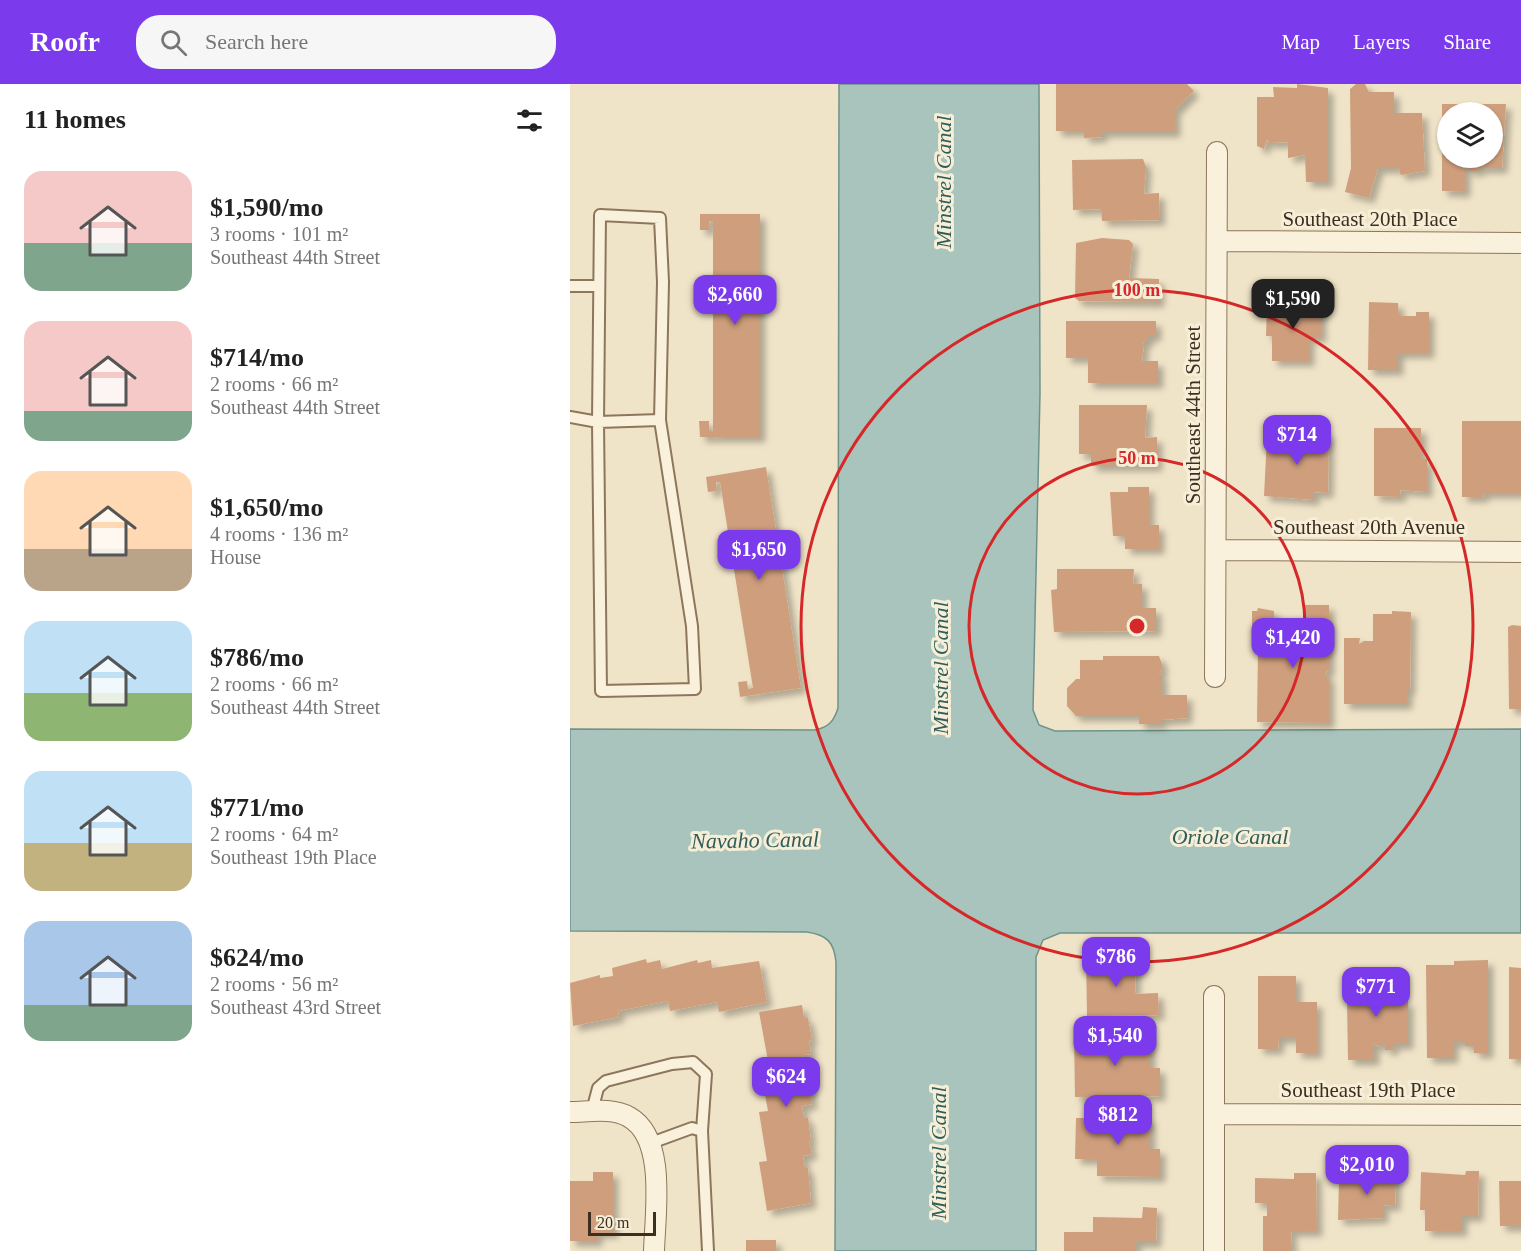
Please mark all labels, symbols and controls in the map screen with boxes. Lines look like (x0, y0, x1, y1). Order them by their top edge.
search box (136, 15, 556, 69)
text: Roofr (30, 26, 100, 57)
icon: search (157, 26, 190, 59)
text: Search here (205, 29, 308, 54)
text: Map (1282, 30, 1320, 54)
text: Layers (1353, 30, 1410, 54)
text: Share (1443, 30, 1491, 54)
map controls (1437, 102, 1503, 168)
button: layers (1437, 102, 1503, 168)
icon: filters (513, 104, 546, 137)
text: 11 homes (24, 105, 126, 134)
water label: Minstrel Canal (931, 115, 956, 250)
text: $1,590/mo (210, 193, 323, 222)
icon: home (72, 195, 144, 267)
street label: Southeast 20th Place (1283, 207, 1457, 231)
text: 3 rooms · 101 m² (210, 223, 348, 245)
text: Southeast 44th Street (210, 246, 380, 268)
pin: $2,660 (686, 275, 784, 326)
pin: $1,590 (1244, 279, 1342, 330)
text: 100 m (1114, 280, 1160, 300)
text: $2,660 (708, 283, 763, 305)
text: $1,590 (1266, 287, 1321, 309)
street label: Southeast 44th Street (1181, 326, 1205, 504)
text: $714/mo (210, 343, 304, 372)
icon: home (72, 345, 144, 417)
text: 2 rooms · 66 m² (210, 373, 338, 395)
text: Southeast 44th Street (210, 396, 380, 418)
pin: $714 (1261, 415, 1333, 466)
text: $714 (1277, 423, 1317, 445)
text: 50 m (1118, 448, 1156, 468)
text: $1,650/mo (210, 493, 323, 522)
icon: home (72, 495, 144, 567)
street label: Southeast 20th Avenue (1273, 515, 1465, 539)
text: 4 rooms · 136 m² (210, 523, 348, 545)
pin: $1,650 (710, 530, 808, 581)
text: $1,650 (732, 538, 787, 560)
text: House (210, 546, 261, 568)
water label: Minstrel Canal (928, 601, 953, 736)
centre of rings (1127, 616, 1147, 636)
pin: $1,420 (1244, 618, 1342, 669)
text: $1,420 (1266, 626, 1321, 648)
text: $786/mo (210, 643, 304, 672)
icon: home (72, 645, 144, 717)
text: 2 rooms · 66 m² (210, 673, 338, 695)
text: Southeast 44th Street (210, 696, 380, 718)
text: $771/mo (210, 793, 304, 822)
icon: home (72, 795, 144, 867)
text: 2 rooms · 64 m² (210, 823, 338, 845)
water label: Oriole Canal (1172, 824, 1288, 849)
water label: Navaho Canal (690, 826, 819, 854)
text: Southeast 19th Place (210, 846, 377, 868)
pin: $786 (1080, 937, 1152, 988)
text: $624/mo (210, 943, 304, 972)
icon: home (72, 945, 144, 1017)
text: $786 (1096, 945, 1136, 967)
pin: $771 (1340, 967, 1412, 1018)
text: 2 rooms · 56 m² (210, 973, 338, 995)
text: $771 (1356, 975, 1396, 997)
text: Southeast 43rd Street (210, 996, 381, 1018)
pin: $1,540 (1066, 1016, 1164, 1067)
text: $1,540 (1088, 1024, 1143, 1046)
pin: $624 (750, 1057, 822, 1108)
text: $624 (766, 1065, 806, 1087)
street label: Southeast 19th Place (1281, 1078, 1455, 1102)
water label: Minstrel Canal (926, 1086, 951, 1221)
pin: $812 (1082, 1095, 1154, 1146)
text: $812 (1098, 1103, 1138, 1125)
pin: $2,010 (1318, 1145, 1416, 1196)
text: $2,010 (1340, 1153, 1395, 1175)
scale bar (588, 1209, 656, 1236)
text: 20 m (597, 1214, 629, 1231)

